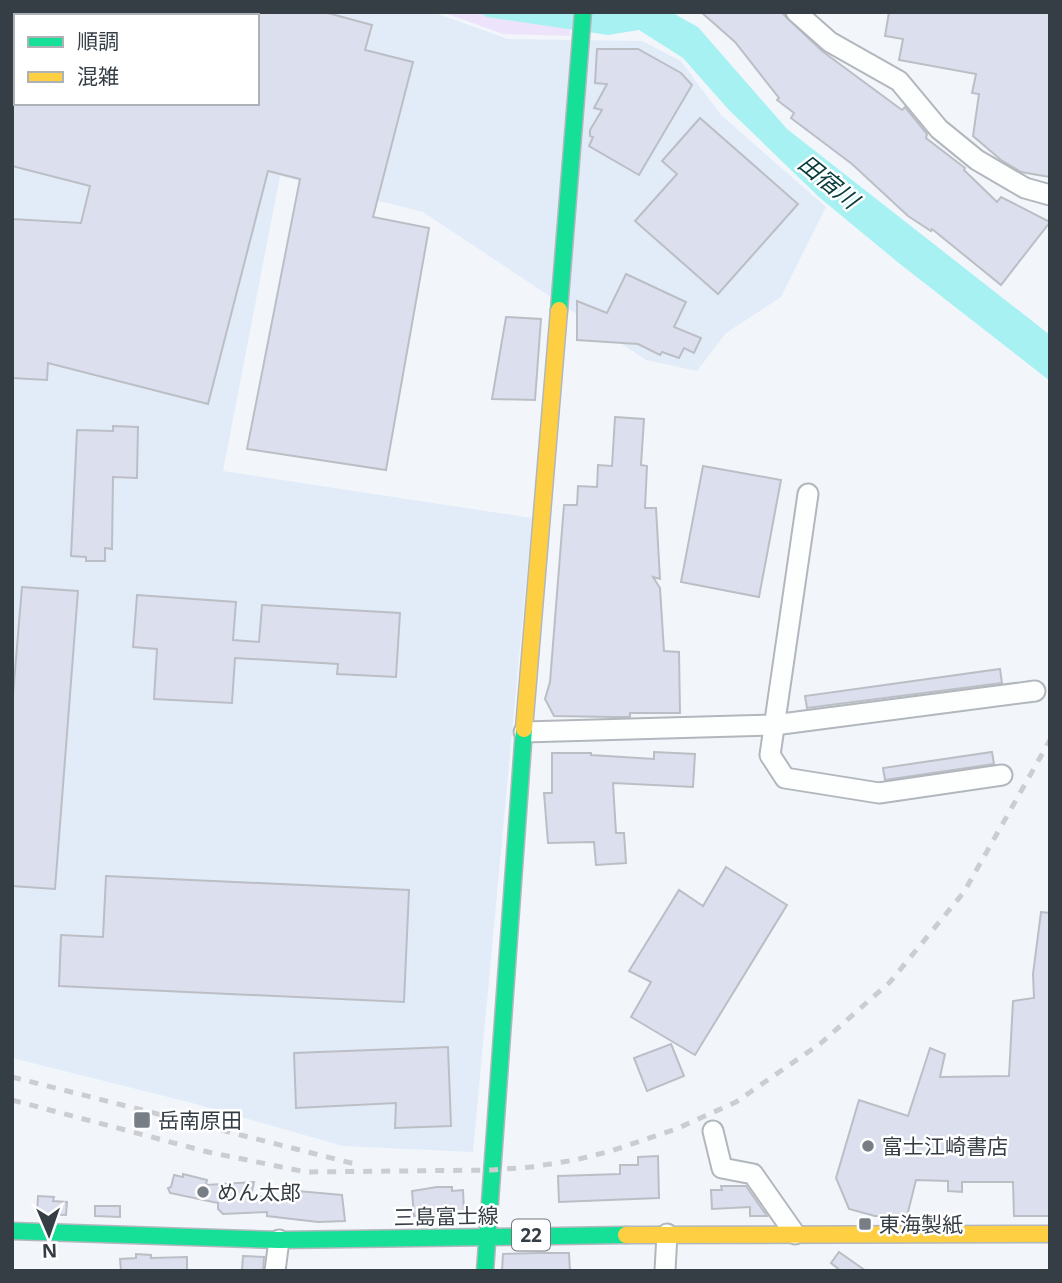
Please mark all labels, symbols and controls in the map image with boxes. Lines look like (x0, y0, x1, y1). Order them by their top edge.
legend (14, 14, 259, 105)
text: 順調 (77, 27, 119, 55)
text: 混雑 (77, 62, 119, 90)
water label: 田宿川 (792, 147, 868, 217)
place label: 岳南原田 (158, 1106, 242, 1134)
marker: 岳南原田 (132, 1110, 152, 1130)
place label: 富士江崎書店 (882, 1132, 1008, 1160)
marker: 富士江崎書店 (860, 1138, 876, 1154)
place label: めん太郎 (217, 1178, 301, 1206)
marker: めん太郎 (195, 1184, 211, 1200)
north arrow (14, 1199, 84, 1269)
street label: 三島富士線 (393, 1201, 499, 1231)
place label: 東海製紙 (879, 1210, 963, 1238)
marker: 東海製紙 (857, 1216, 873, 1232)
road number: 22 (512, 1219, 550, 1250)
text: N (41, 1238, 58, 1264)

